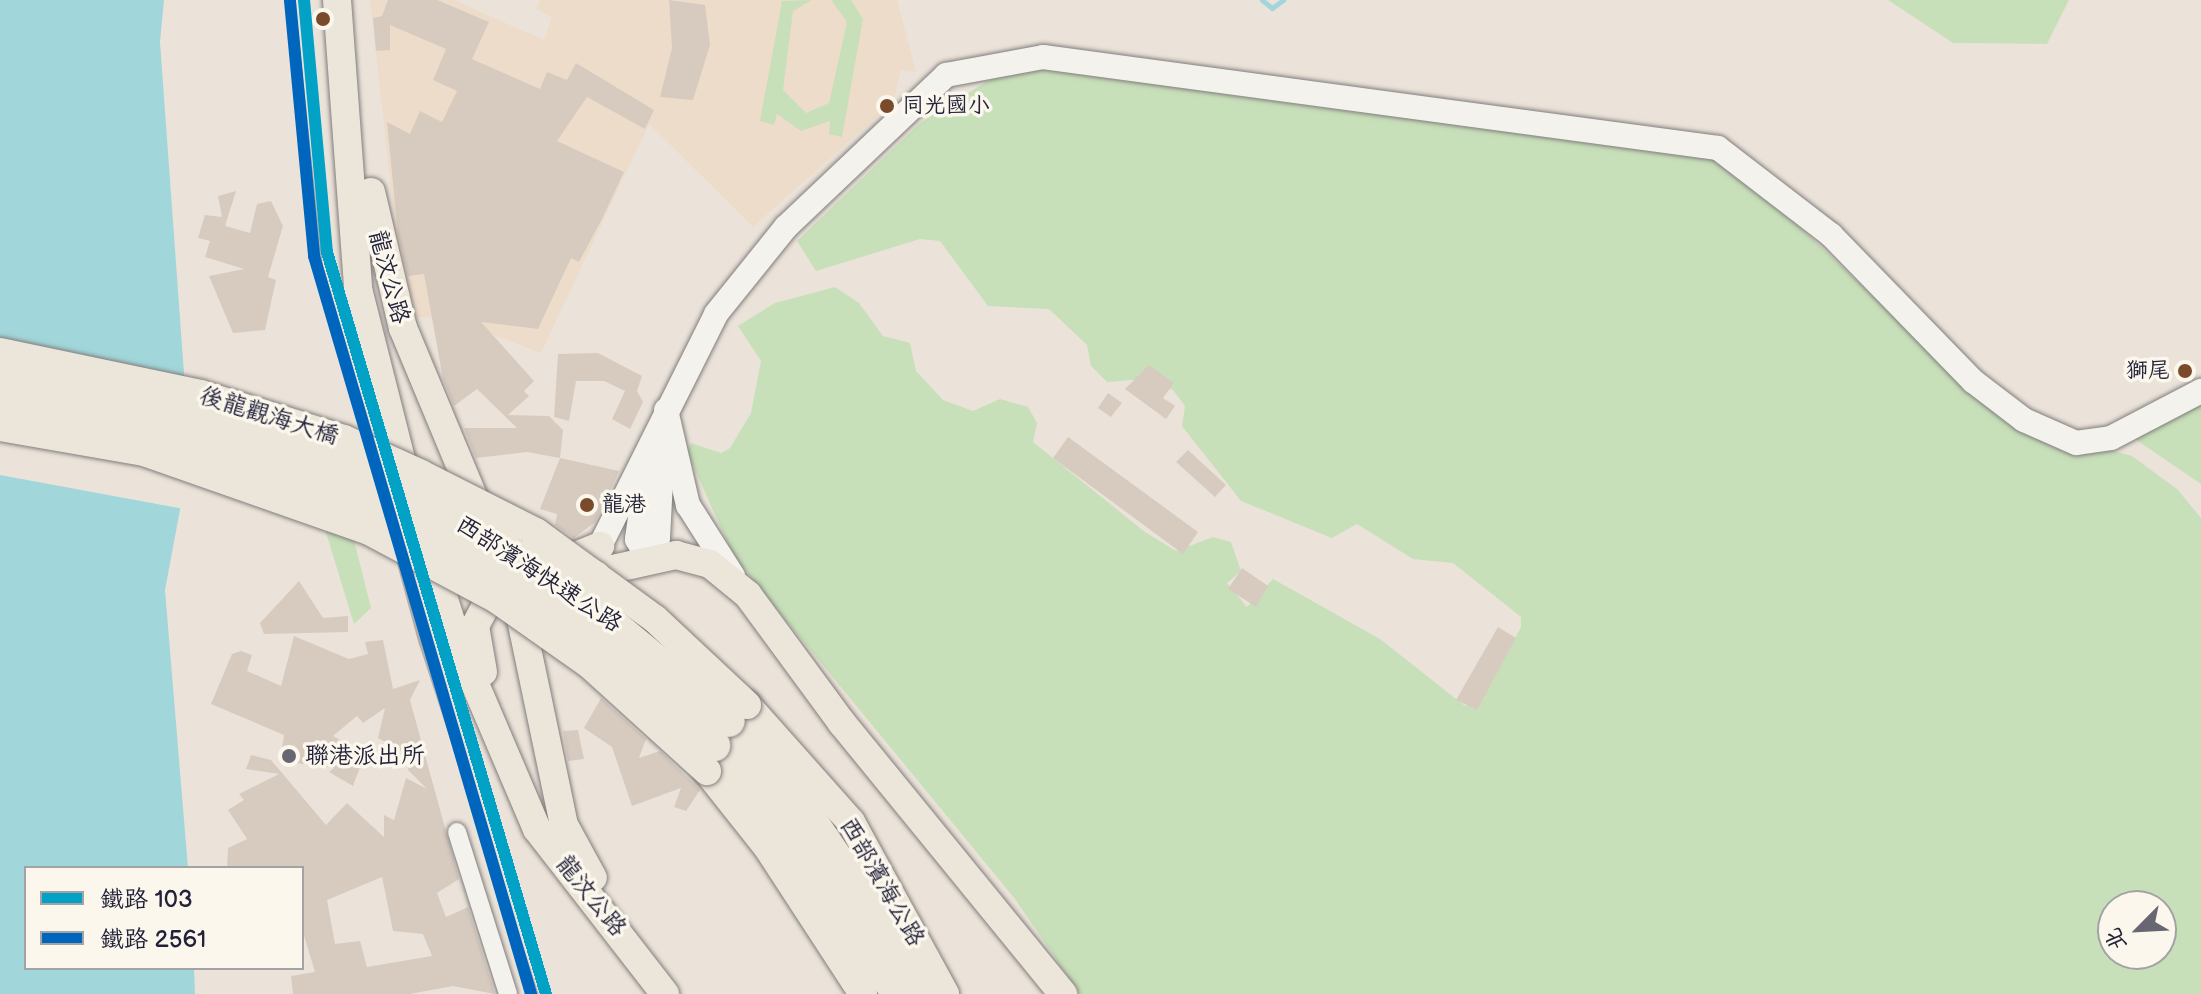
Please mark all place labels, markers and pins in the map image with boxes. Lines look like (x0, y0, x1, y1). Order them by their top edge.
unlabelled marker (315, 11, 331, 27)
place label: 同光國小 (902, 93, 990, 119)
marker: 同光國小 (879, 98, 895, 114)
place label: 獅尾 (2126, 358, 2170, 384)
marker: 獅尾 (2177, 363, 2193, 379)
place label: 龍港 (602, 492, 646, 518)
marker: 龍港 (579, 497, 595, 513)
place label: 聯港派出所 (305, 742, 425, 770)
marker: 聯港派出所 (280, 747, 298, 765)

